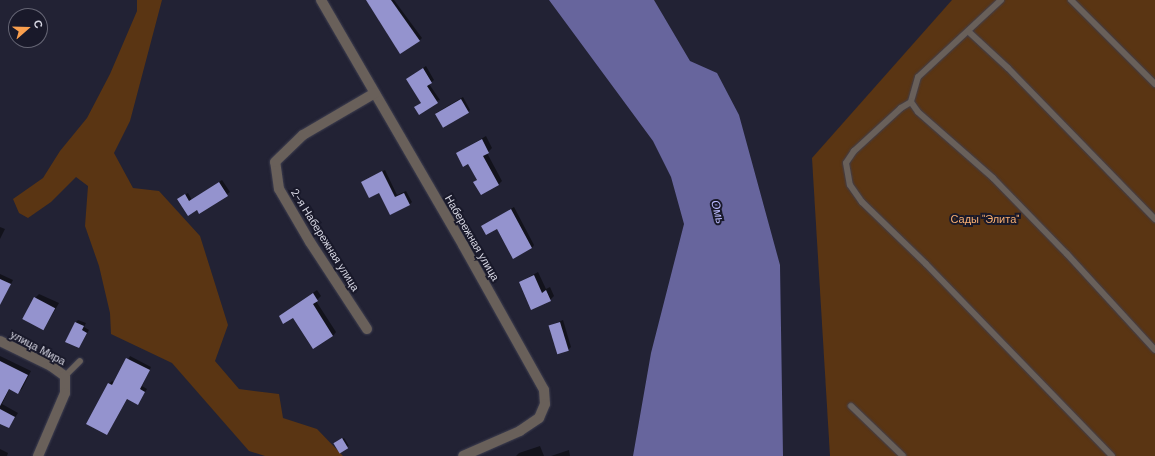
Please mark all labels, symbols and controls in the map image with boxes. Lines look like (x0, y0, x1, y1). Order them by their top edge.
north arrow (8, 8, 48, 48)
text: С (30, 18, 46, 30)
street label: 2-я Набережная улица (288, 186, 362, 294)
street label: Набережная улица (442, 193, 502, 283)
water label: Омь (707, 199, 727, 225)
park label: Сады "Элита" (951, 212, 1019, 226)
street label: улица Мира (8, 328, 68, 368)

